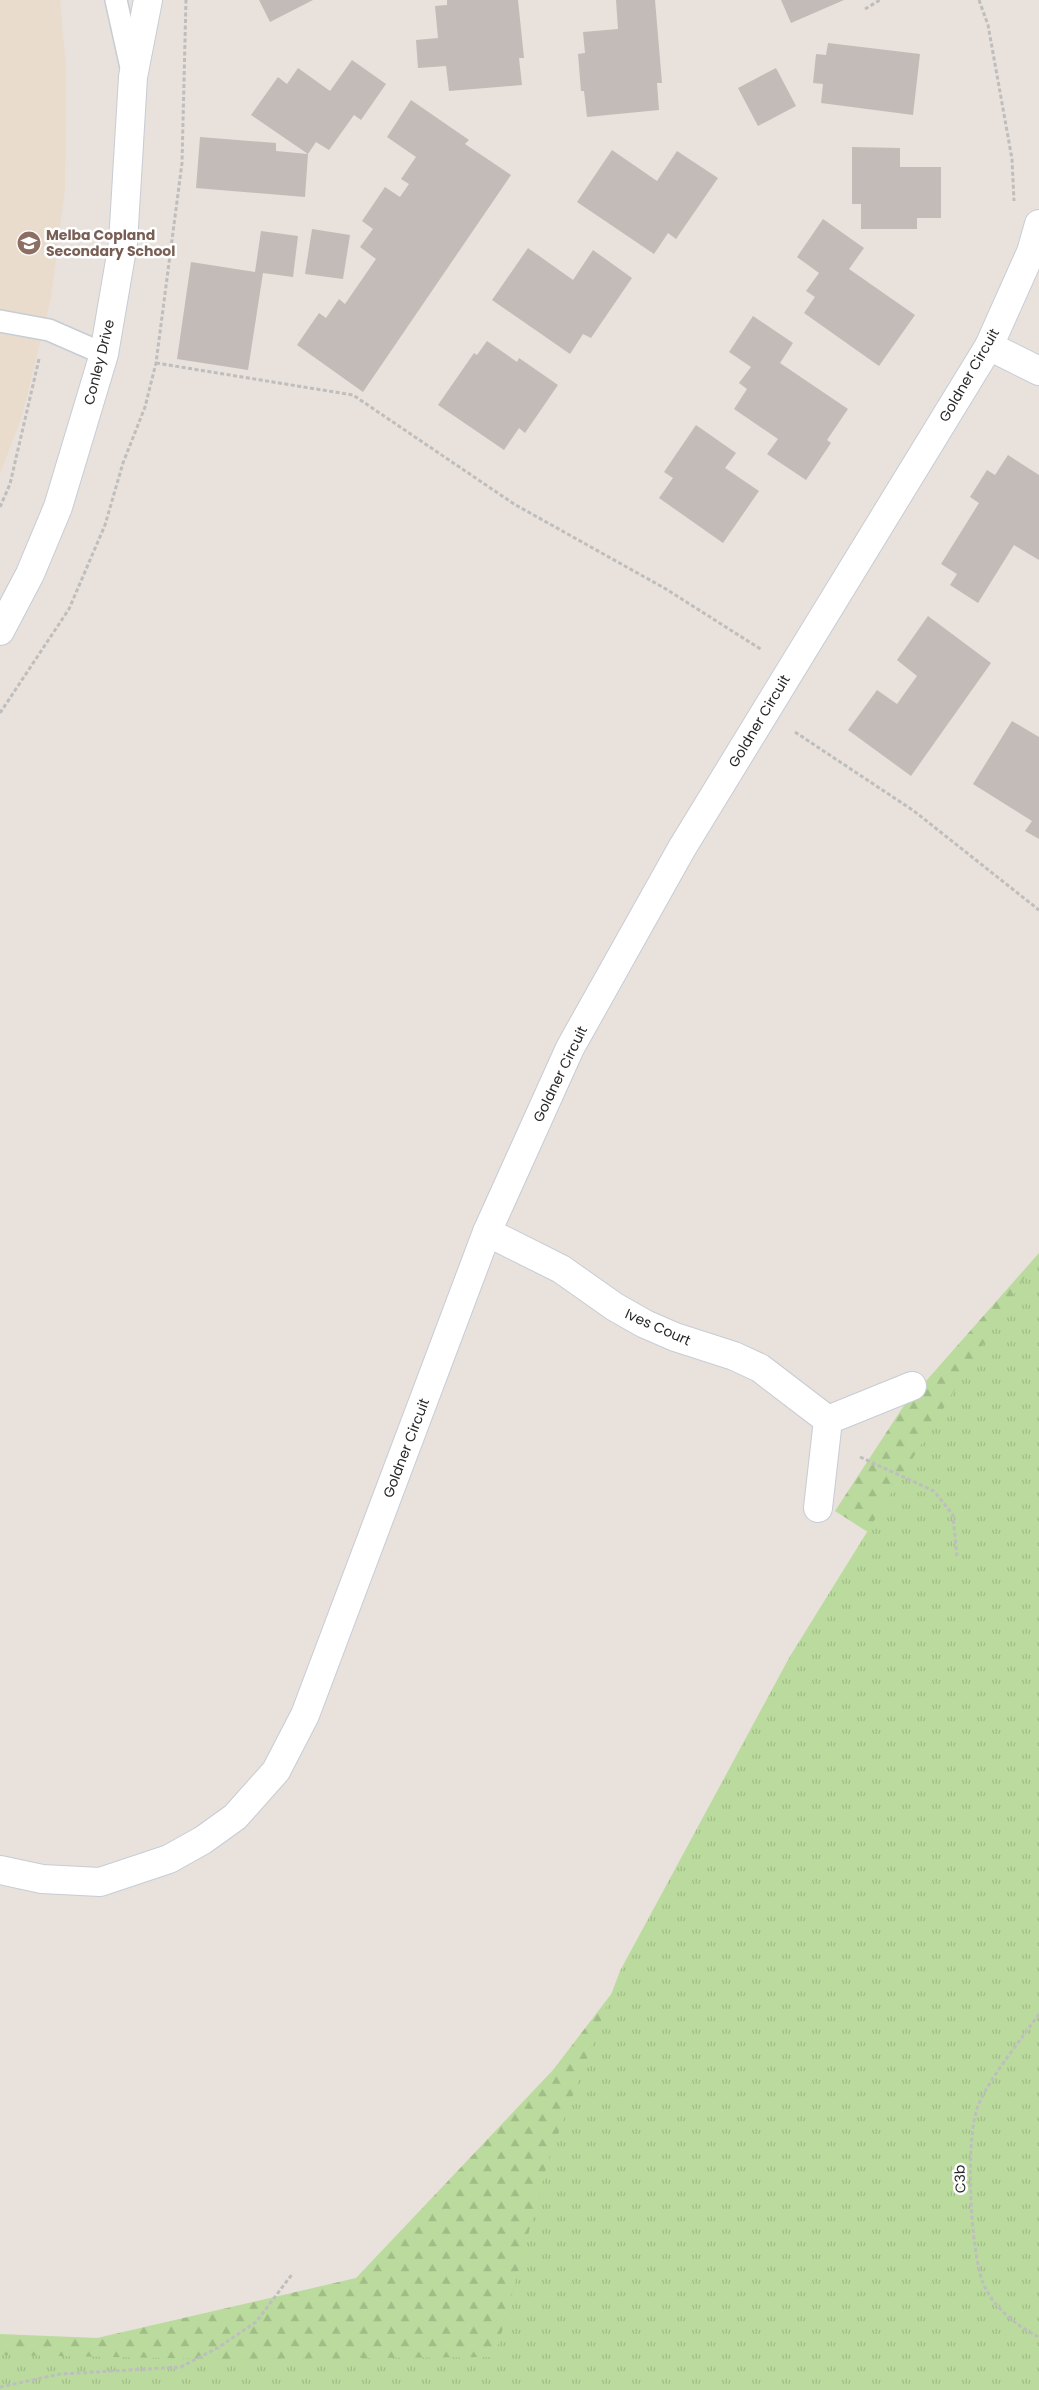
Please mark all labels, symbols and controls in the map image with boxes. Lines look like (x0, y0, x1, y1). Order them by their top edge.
place label: Melba Copland Secondary School (46, 225, 175, 261)
school or university icon: Melba Copland Secondary School (16, 230, 42, 256)
street label: Conley Drive (79, 317, 119, 407)
street label: Goldner Circuit (934, 325, 1004, 425)
street label: Goldner Circuit (723, 671, 795, 771)
street label: Goldner Circuit (528, 1022, 592, 1126)
street label: Ives Court (622, 1304, 694, 1350)
street label: Goldner Circuit (378, 1395, 434, 1501)
street label: C3b (950, 2164, 970, 2194)

